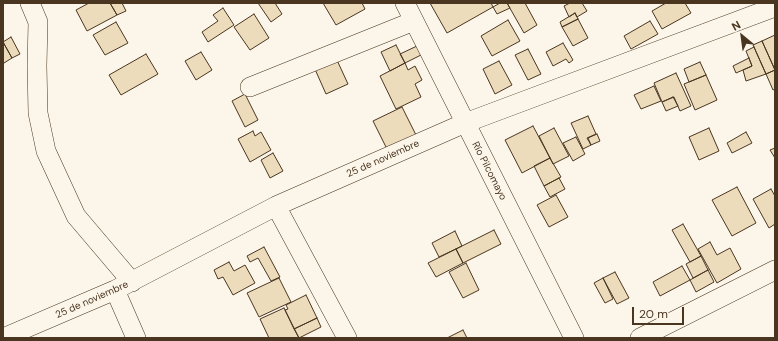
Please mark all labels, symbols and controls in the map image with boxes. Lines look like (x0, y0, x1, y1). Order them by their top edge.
north arrow (722, 16, 762, 56)
text: N (729, 17, 743, 34)
street label: 25 de noviembre (345, 138, 421, 180)
street label: Río Pilcomayo (469, 140, 509, 202)
street label: 25 de noviembre (54, 279, 130, 321)
scale bar (634, 299, 686, 325)
text: 20 m (639, 306, 668, 322)

